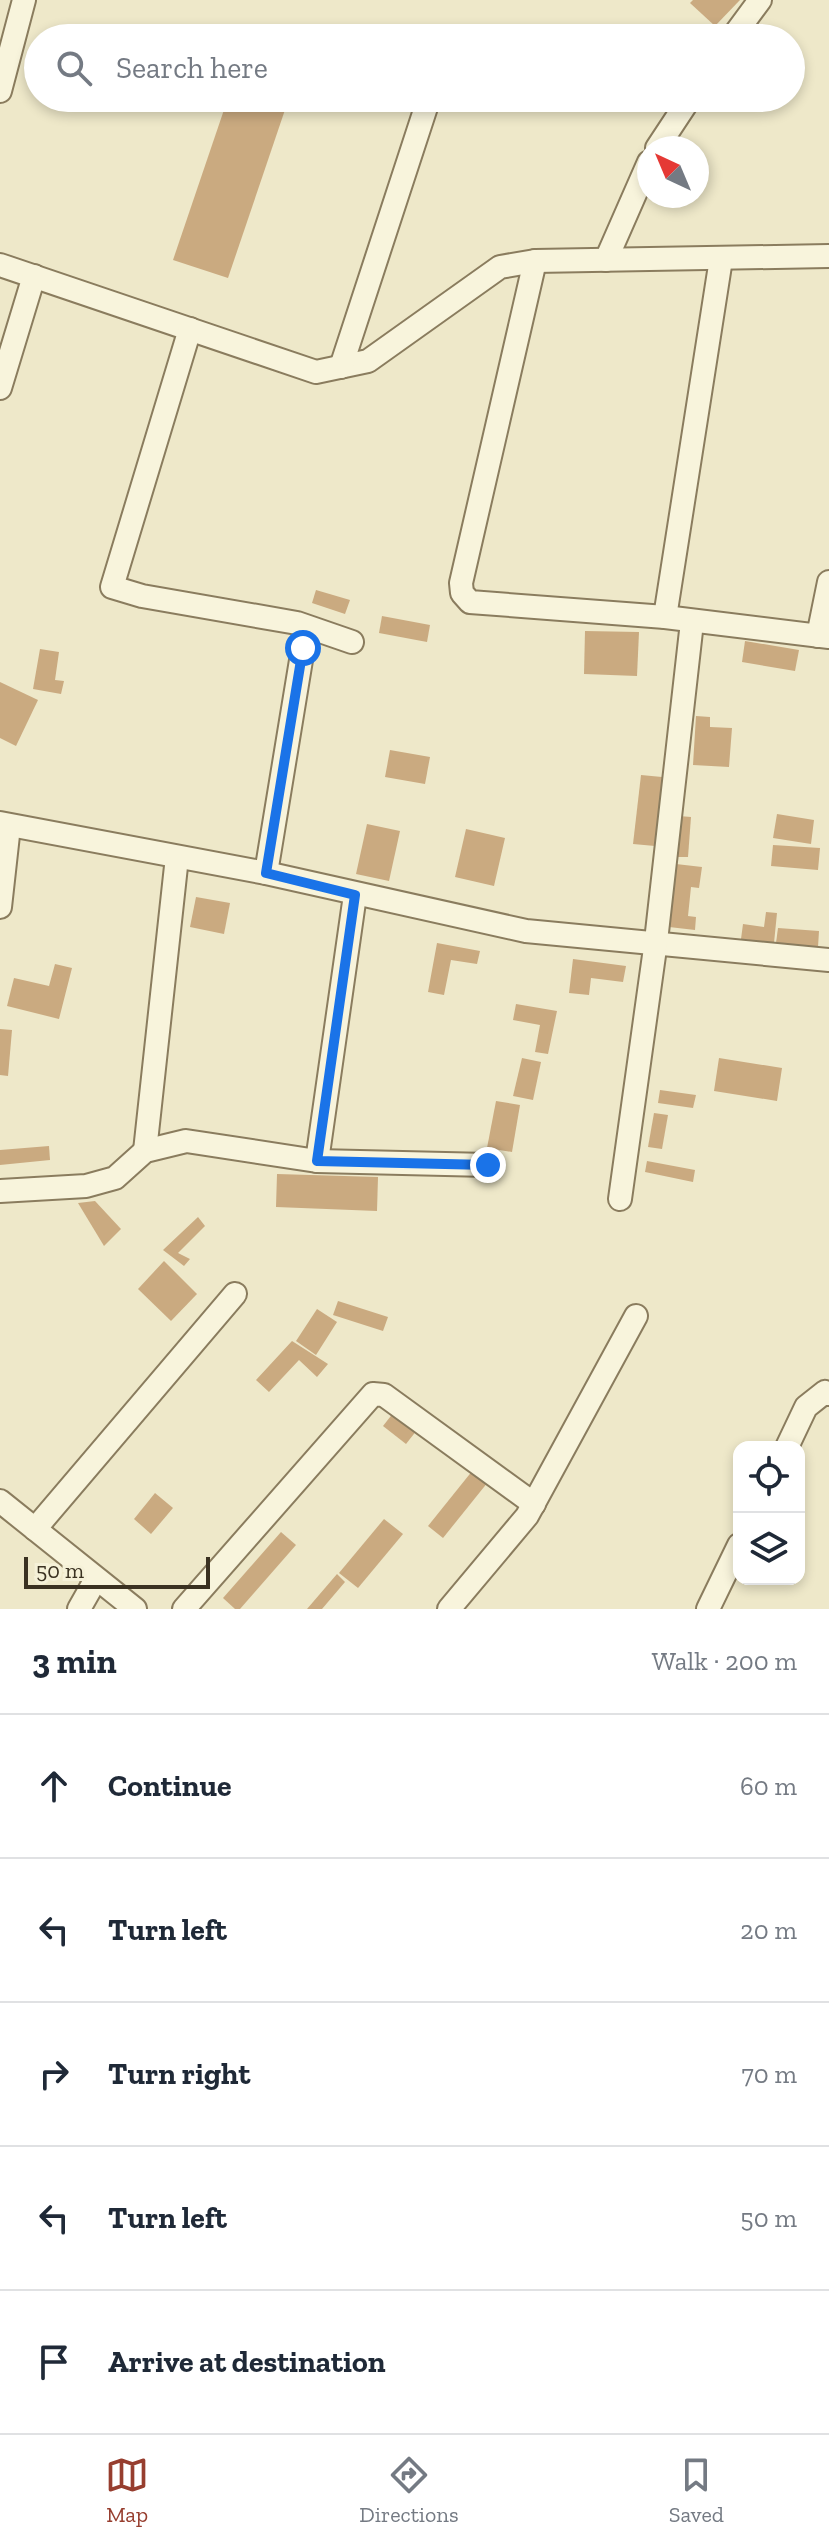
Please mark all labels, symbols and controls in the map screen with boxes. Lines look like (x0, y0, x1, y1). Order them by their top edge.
search box (24, 24, 805, 112)
icon: search (52, 46, 96, 90)
text: Search here (116, 50, 268, 86)
north arrow (637, 136, 709, 208)
route start (285, 630, 321, 666)
route end (470, 1147, 506, 1183)
map controls (733, 1441, 805, 1585)
button: locate (733, 1441, 805, 1513)
button: layers (733, 1513, 805, 1585)
scale bar (24, 1553, 210, 1589)
text: 50 m (36, 1557, 84, 1584)
text: 3 min (32, 1641, 117, 1682)
text: Walk · 200 m (652, 1645, 797, 1677)
icon: ahead (32, 1764, 76, 1808)
text: Continue (108, 1768, 232, 1804)
text: 60 m (740, 1770, 797, 1802)
icon: left (32, 1908, 76, 1952)
text: Turn left (108, 1912, 227, 1948)
text: 20 m (740, 1914, 797, 1946)
icon: right (32, 2052, 76, 2096)
text: Turn right (108, 2056, 250, 2092)
text: 70 m (741, 2058, 797, 2090)
icon: left (32, 2196, 76, 2240)
text: Turn left (108, 2200, 227, 2236)
text: 50 m (740, 2202, 797, 2234)
icon: arrive (32, 2340, 76, 2384)
text: Arrive at destination (108, 2344, 385, 2380)
tab: Map (105, 2453, 149, 2528)
tab: Directions (359, 2453, 459, 2528)
tab: Saved (669, 2453, 724, 2528)

